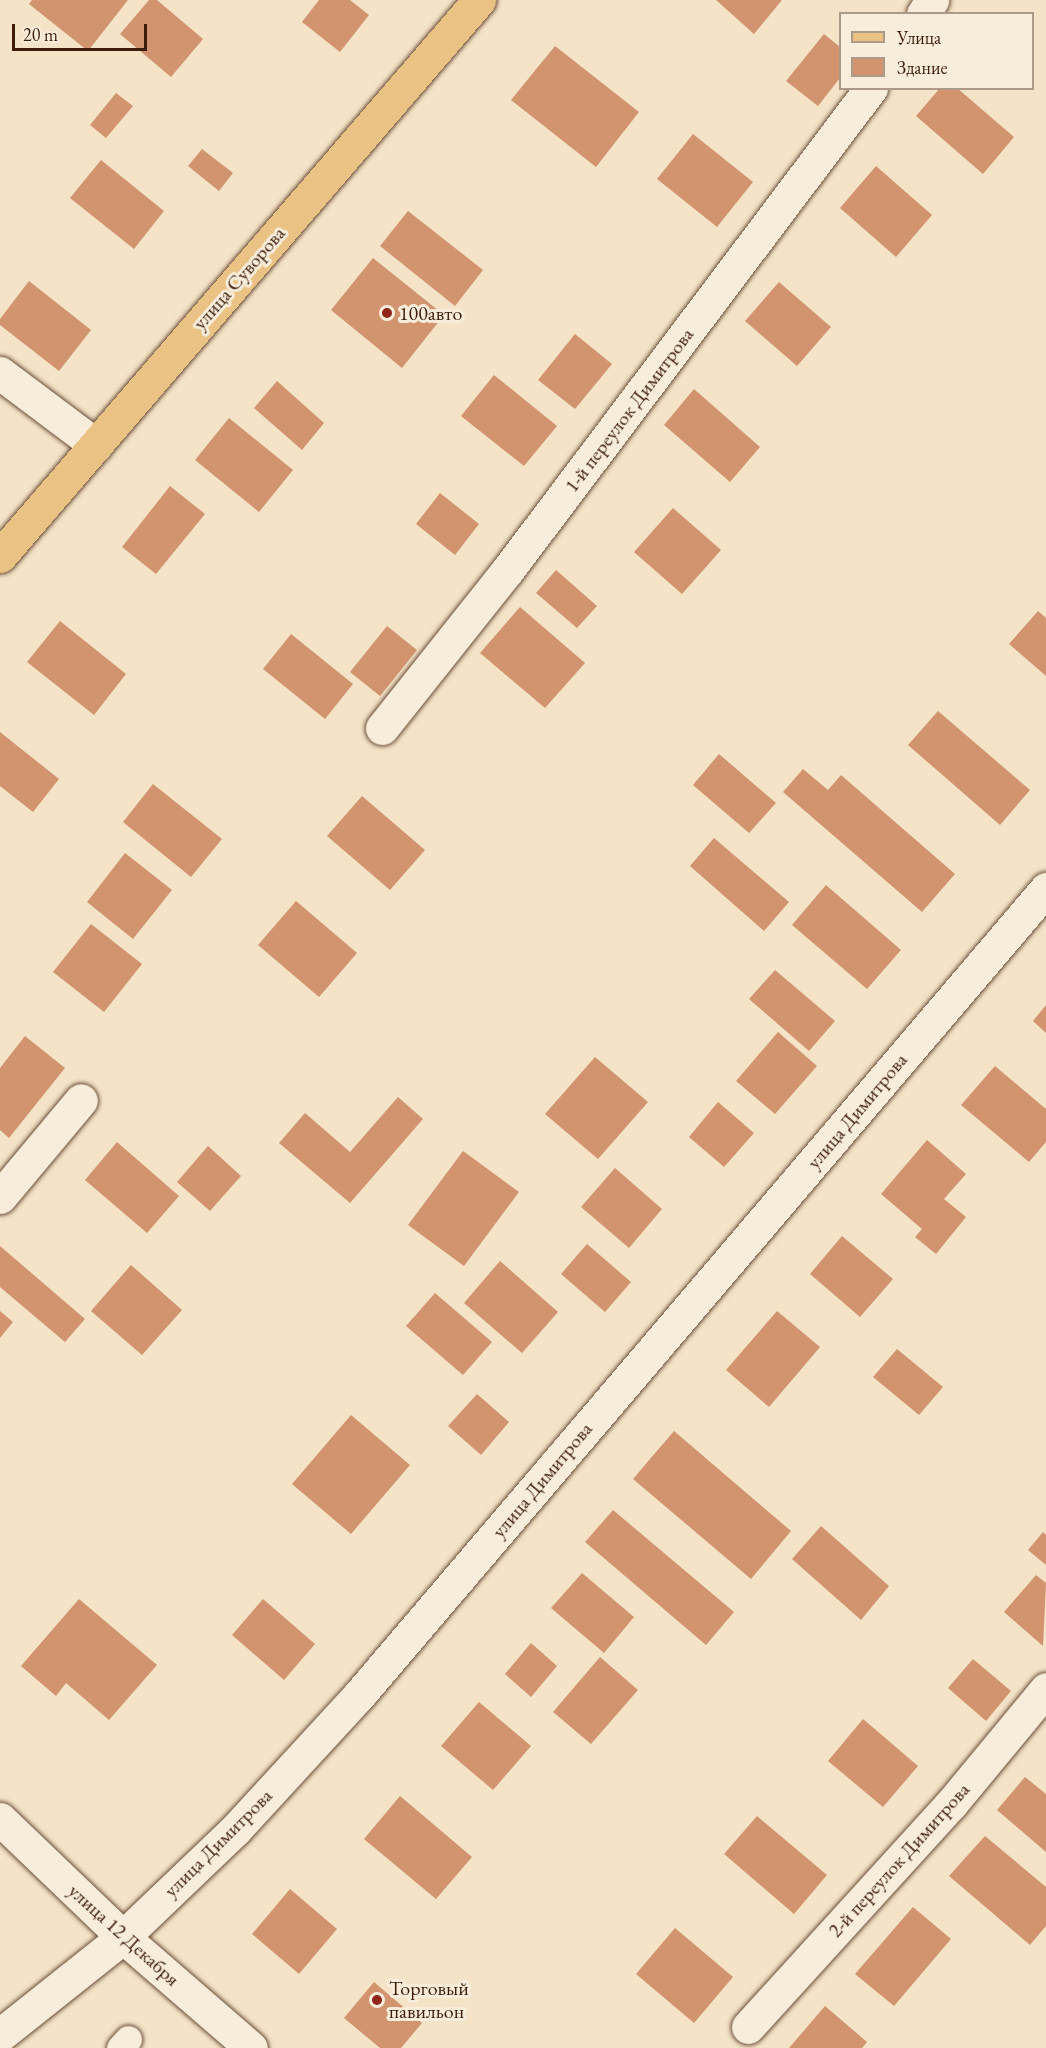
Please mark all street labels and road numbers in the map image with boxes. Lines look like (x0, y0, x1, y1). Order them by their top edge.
street label: улица Суворова (188, 222, 290, 334)
street label: 1-й переулок Димитрова (559, 323, 699, 497)
street label: улица Димитрова (802, 1048, 912, 1174)
street label: улица Димитрова (487, 1417, 597, 1543)
street label: 2-й переулок Димитрова (823, 1778, 975, 1942)
street label: улица Димитрова (159, 1784, 277, 1902)
street label: улица 12 Декабря (63, 1879, 185, 1991)

